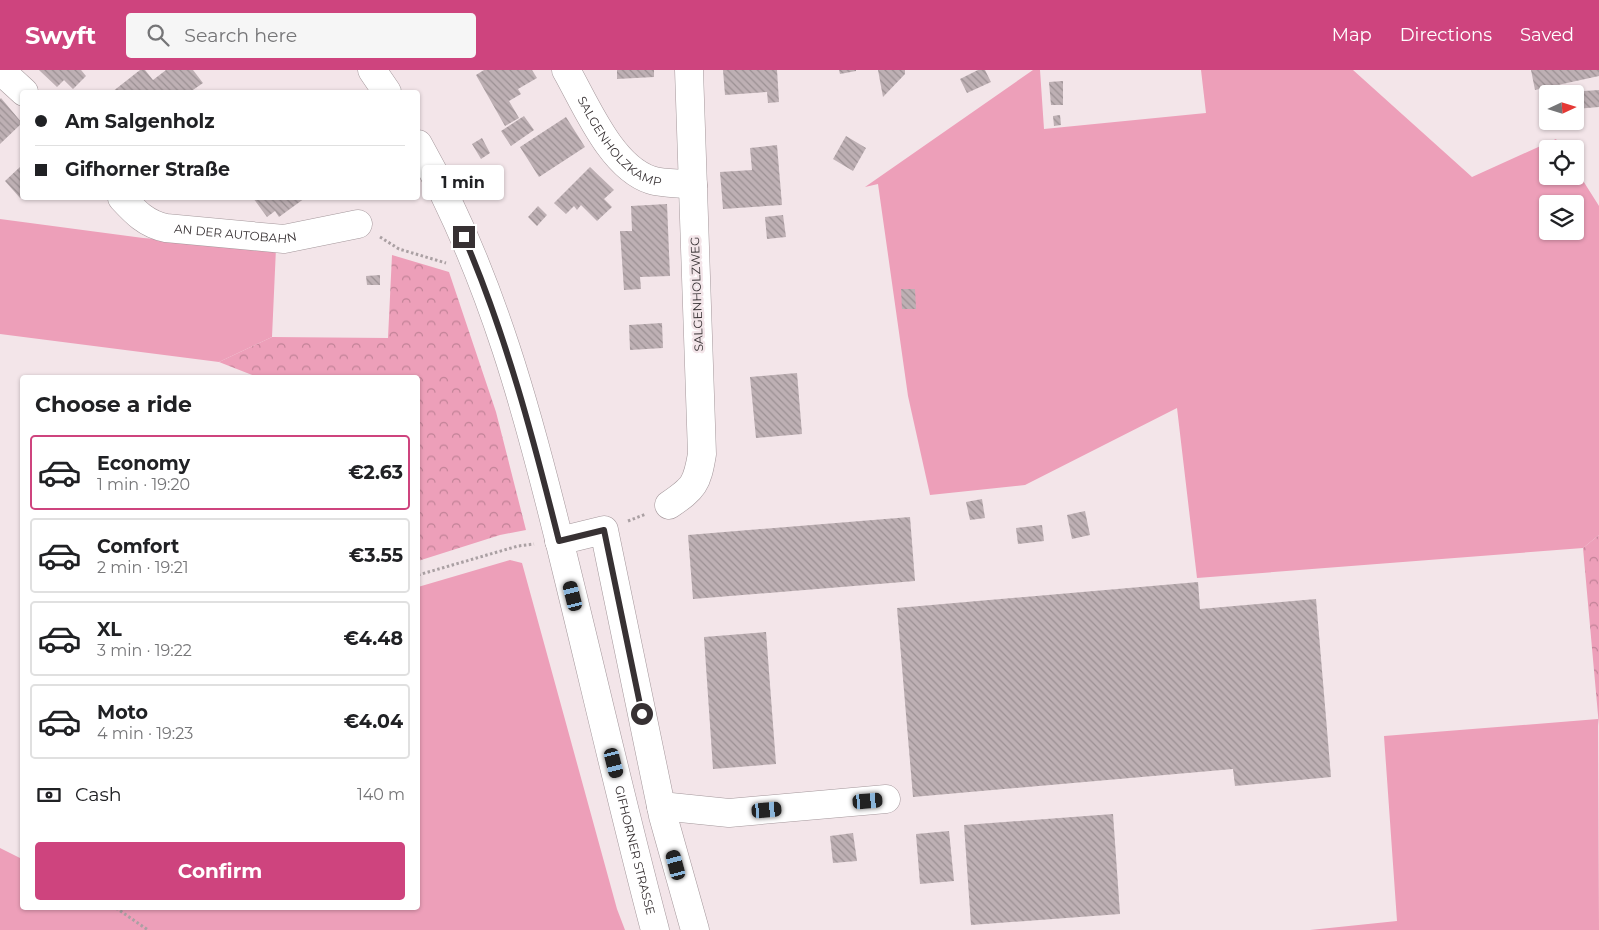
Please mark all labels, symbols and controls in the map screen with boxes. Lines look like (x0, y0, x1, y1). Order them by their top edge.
search box (126, 13, 476, 58)
text: Swyft (25, 21, 96, 50)
icon: search (144, 21, 172, 49)
text: Search here (184, 24, 297, 47)
text: Map (1332, 24, 1372, 46)
text: Directions (1400, 24, 1492, 46)
text: Saved (1520, 24, 1574, 46)
north arrow (1539, 85, 1584, 130)
map controls (1539, 85, 1584, 240)
street label: SALGENHOLZKAMP (575, 94, 663, 189)
text: Am Salgenholz (65, 110, 215, 133)
button: locate (1539, 140, 1584, 185)
text: Gifhorner Straße (65, 158, 230, 181)
callout: 1 min (423, 164, 505, 200)
text: 1 min (441, 173, 485, 192)
button: layers (1539, 195, 1584, 240)
street label: AN DER AUTOBAHN (173, 221, 298, 246)
route end (453, 226, 475, 248)
street label: SALGENHOLZWEG (687, 236, 706, 352)
text: Choose a ride (35, 391, 192, 418)
icon: car (37, 450, 82, 495)
text: Economy (97, 452, 190, 475)
text: €2.63 (348, 461, 403, 484)
text: 1 min · 19:20 (97, 475, 190, 494)
icon: car (37, 533, 82, 578)
text: Comfort (97, 535, 179, 558)
text: €3.55 (349, 544, 403, 567)
text: 2 min · 19:21 (97, 558, 189, 577)
car (562, 580, 583, 612)
icon: car (37, 616, 82, 661)
text: XL (97, 618, 122, 641)
text: €4.48 (344, 627, 403, 650)
text: 3 min · 19:22 (97, 641, 192, 660)
icon: car (37, 699, 82, 744)
text: Moto (97, 701, 148, 724)
route start (631, 703, 653, 725)
text: €4.04 (344, 710, 403, 733)
text: 4 min · 19:23 (97, 724, 193, 743)
car (603, 747, 624, 779)
icon: cash (35, 781, 63, 809)
text: Cash (75, 783, 122, 806)
street label: GIFHORNER STRASSE (612, 784, 659, 916)
text: 140 m (357, 785, 405, 804)
car (852, 792, 883, 810)
car (751, 801, 782, 819)
button: Confirm (35, 842, 405, 900)
car (664, 849, 687, 881)

